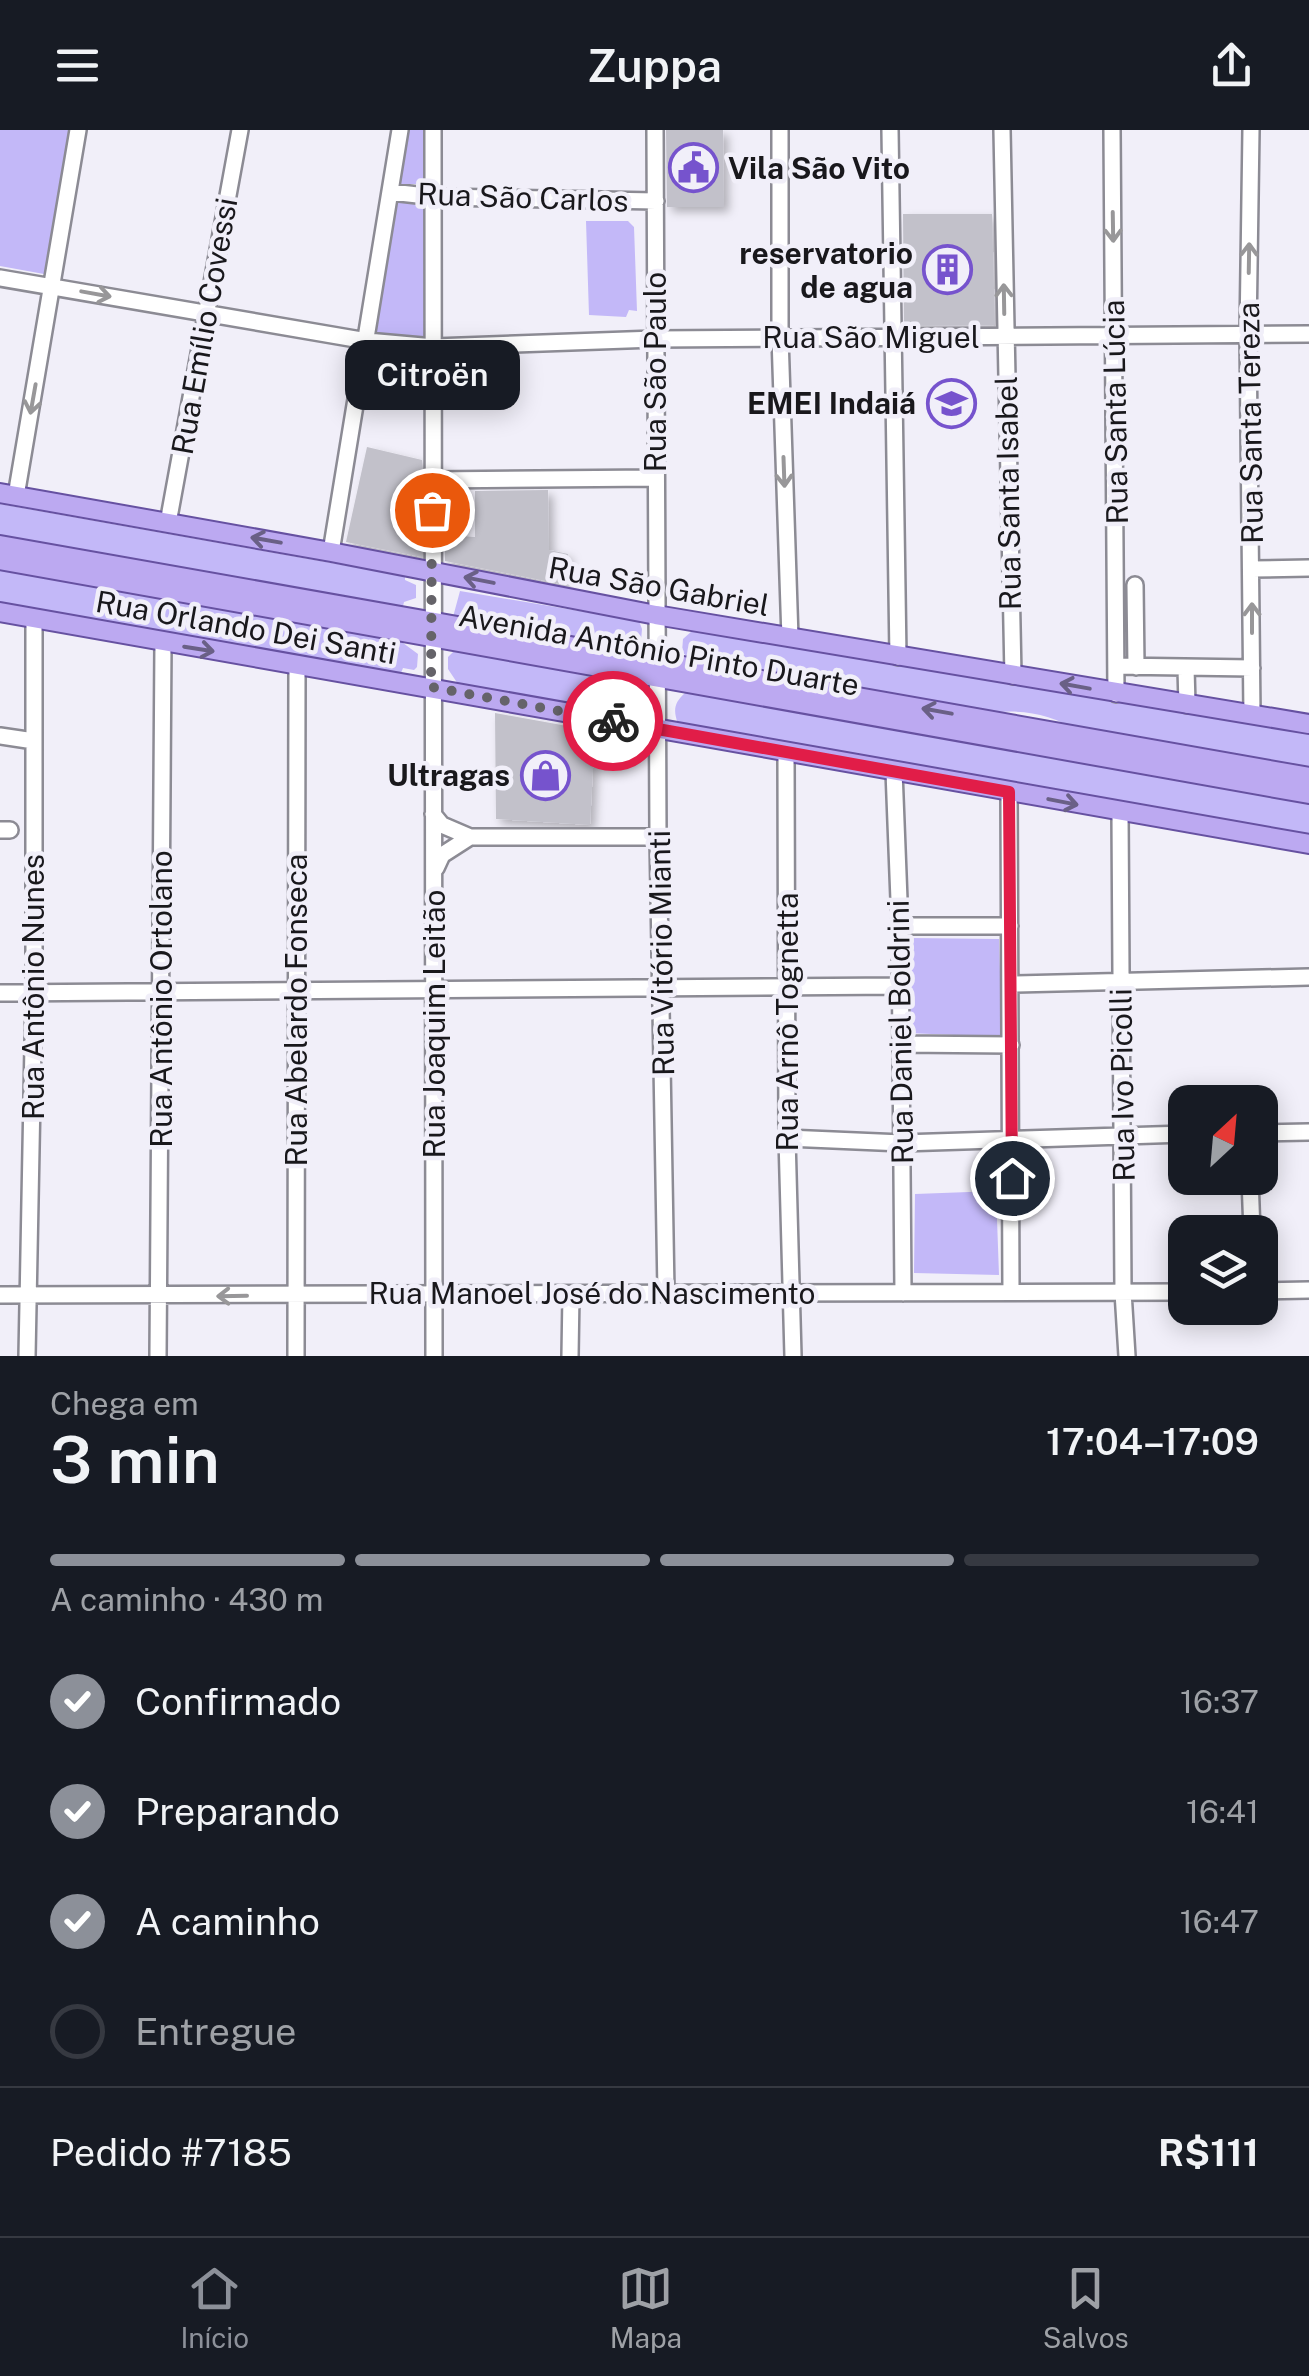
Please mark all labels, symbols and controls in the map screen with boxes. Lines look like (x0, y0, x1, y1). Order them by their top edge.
icon: menu (50, 38, 105, 93)
icon: share (1204, 38, 1259, 93)
text: Zuppa (587, 39, 722, 92)
public building icon: Vila São Vito (667, 142, 719, 194)
place label: Vila São Vito (728, 150, 910, 186)
street label: Rua São Carlos (417, 175, 629, 219)
street label: Rua Emílio Covessi (164, 195, 244, 457)
one-way arrow (1104, 211, 1123, 243)
place label: reservatorio de agua (739, 235, 913, 305)
one-way arrow (1240, 242, 1258, 274)
building icon: reservatorio de agua (922, 244, 974, 296)
street label: Rua São Paulo (637, 272, 673, 472)
one-way arrow (994, 283, 1014, 316)
one-way arrow (79, 285, 112, 304)
street label: Rua Santa Lúcia (1095, 299, 1135, 525)
street label: Rua Santa Tereza (1230, 302, 1270, 544)
street label: Rua São Miguel (762, 319, 980, 355)
callout: Citroën (344, 340, 520, 410)
text: Citroën (377, 356, 488, 393)
street label: Rua Santa Isabel (988, 376, 1028, 610)
school or university icon: EMEI Indaiá (925, 377, 977, 429)
one-way arrow (23, 382, 42, 414)
place label: EMEI Indaiá (747, 385, 916, 421)
one-way arrow (775, 456, 794, 488)
pin (390, 468, 475, 553)
icon: bag (405, 483, 460, 538)
one-way arrow (251, 530, 283, 549)
street label: Rua São Gabriel (546, 549, 772, 623)
one-way arrow (463, 570, 496, 589)
street label: Rua Orlando Dei Santi (93, 583, 399, 671)
street label: Avenida Antônio Pinto Duarte (456, 597, 862, 703)
one-way arrow (1242, 602, 1262, 634)
one-way arrow (182, 640, 215, 658)
courier (563, 671, 663, 771)
one-way arrow (1059, 677, 1091, 695)
icon: bike (586, 694, 641, 749)
one-way arrow (922, 701, 954, 720)
shop icon: Ultragas (519, 749, 571, 801)
place label: Ultragas (387, 757, 510, 793)
one-way arrow (1047, 794, 1079, 813)
street label: Rua Vitório Mianti (641, 830, 681, 1076)
street label: Rua Antônio Ortolano (143, 850, 179, 1148)
street label: Rua Antônio Nunes (15, 854, 51, 1120)
street label: Rua Abelardo Fonseca (278, 854, 314, 1166)
street label: Rua Joaquim Leitão (416, 890, 452, 1158)
street label: Rua Arnô Tognetta (769, 893, 805, 1151)
street label: Rua Daniel Boldrini (880, 899, 920, 1165)
street label: Rua Ivo Picolli (1102, 988, 1142, 1182)
north arrow (1168, 1085, 1278, 1195)
map controls (1168, 1085, 1278, 1325)
pin (970, 1136, 1055, 1221)
icon: home (985, 1151, 1040, 1206)
button: layers (1168, 1215, 1278, 1325)
street label: Rua Manoel José do Nascimento (368, 1275, 816, 1311)
one-way arrow (217, 1286, 250, 1306)
text: Chega em (50, 1385, 199, 1422)
text: 17:04–17:09 (1046, 1419, 1259, 1464)
text: 3 min (50, 1421, 220, 1498)
text: A caminho · 430 m (50, 1581, 323, 1618)
icon: check (50, 1674, 105, 1729)
text: Confirmado (135, 1679, 341, 1724)
text: 16:37 (1180, 1683, 1259, 1720)
icon: check (50, 1784, 105, 1839)
text: Preparando (135, 1789, 340, 1834)
text: 16:41 (1186, 1793, 1259, 1830)
icon: check (50, 1894, 105, 1949)
text: A caminho (135, 1899, 320, 1944)
text: 16:47 (1180, 1903, 1259, 1940)
text: Entregue (135, 2009, 297, 2054)
text: Pedido #7185 (50, 2130, 292, 2175)
text: R$111 (1158, 2130, 1259, 2175)
tab: Início (180, 2261, 249, 2354)
tab: Mapa (610, 2261, 682, 2354)
tab: Salvos (1043, 2261, 1129, 2354)

